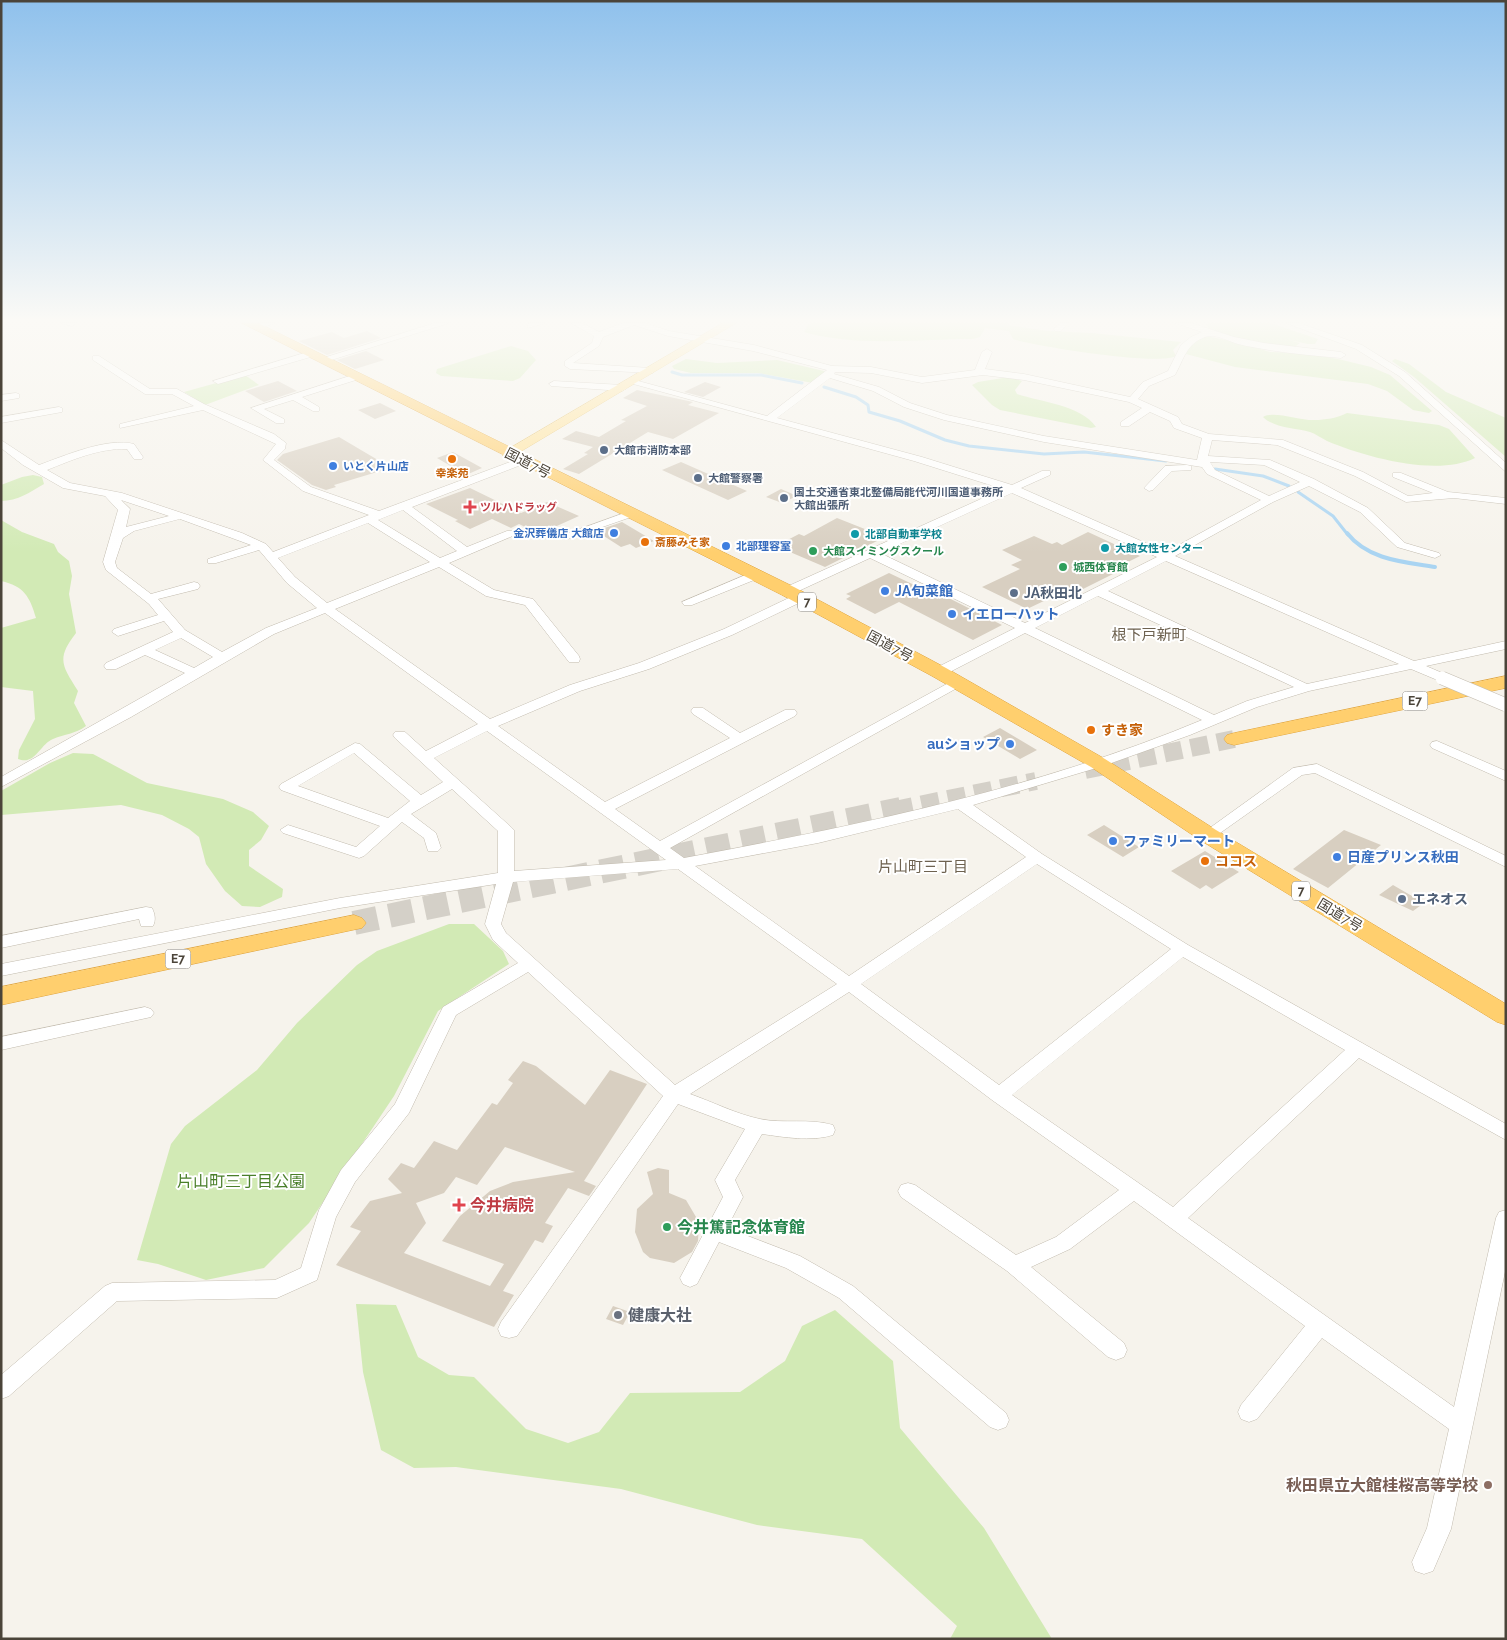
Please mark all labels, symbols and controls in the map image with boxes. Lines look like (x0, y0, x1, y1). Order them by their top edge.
marker: 大館市消防本部 (598, 444, 610, 456)
place label: 大館市消防本部 (614, 444, 691, 457)
street label: 国道7号 (502, 445, 554, 481)
marker: 幸楽苑 (446, 453, 458, 465)
marker: いとく片山店 (327, 460, 339, 472)
place label: いとく片山店 (343, 460, 409, 473)
place label: 幸楽苑 (436, 467, 469, 480)
marker: 大館警察署 (692, 472, 704, 484)
place label: 大館警察署 (708, 472, 763, 485)
place label: 国土交通省東北整備局能代河川国道事務所 大館出張所 (794, 486, 1003, 512)
marker: 国土交通省東北整備局能代河川国道事務所 大館出張所 (778, 492, 790, 504)
marker: ツルハドラッグ (464, 501, 476, 513)
place label: ツルハドラッグ (480, 501, 557, 514)
place label: 金沢葬儀店 大館店 (513, 527, 604, 540)
marker: 金沢葬儀店 大館店 (608, 527, 620, 539)
marker: 北部自動車学校 (849, 528, 861, 540)
place label: 北部自動車学校 (865, 528, 942, 541)
marker: 斎藤みそ家 (639, 536, 651, 548)
place label: 斎藤みそ家 (655, 536, 710, 549)
marker: 北部理容室 (720, 540, 732, 552)
place label: 北部理容室 (736, 540, 791, 553)
marker: 大館女性センター (1099, 542, 1111, 554)
place label: 大館女性センター (1115, 542, 1203, 555)
marker: 大館スイミングスクール (807, 545, 819, 557)
place label: 大館スイミングスクール (823, 545, 944, 558)
marker: 城西体育館 (1057, 561, 1069, 573)
place label: 城西体育館 (1073, 561, 1128, 574)
place label: JA旬菜館 (895, 583, 953, 599)
marker: JA旬菜館 (879, 585, 891, 597)
place label: JA秋田北 (1024, 585, 1082, 601)
marker: JA秋田北 (1008, 587, 1020, 599)
road number: 7 (798, 592, 816, 612)
place label: イエローハット (962, 606, 1060, 622)
marker: イエローハット (946, 608, 958, 620)
district label: 根下戸新町 (1111, 626, 1187, 644)
street label: 国道7号 (864, 627, 916, 665)
road number: E7 (1402, 691, 1428, 710)
place label: すき家 (1101, 722, 1143, 738)
marker: すき家 (1085, 724, 1097, 736)
place label: auショップ (927, 736, 1000, 752)
marker: auショップ (1004, 738, 1016, 750)
place label: ファミリーマート (1123, 833, 1235, 849)
marker: ファミリーマート (1107, 835, 1119, 847)
place label: 日産プリンス秋田 (1347, 849, 1459, 865)
marker: 日産プリンス秋田 (1331, 851, 1343, 863)
place label: ココス (1215, 853, 1257, 869)
marker: ココス (1199, 855, 1211, 867)
district label: 片山町三丁目 (878, 858, 968, 876)
road number: 7 (1292, 881, 1310, 900)
place label: エネオス (1412, 891, 1468, 907)
marker: エネオス (1396, 893, 1408, 905)
street label: 国道7号 (1315, 895, 1365, 935)
road number: E7 (166, 950, 190, 969)
park label: 片山町三丁目公園 (177, 1172, 305, 1191)
place label: 今井病院 (470, 1196, 534, 1215)
marker: 今井病院 (452, 1198, 466, 1212)
place label: 今井篤記念体育館 (677, 1218, 805, 1237)
marker: 今井篤記念体育館 (661, 1221, 673, 1233)
place label: 健康大社 (628, 1306, 692, 1325)
marker: 健康大社 (612, 1309, 624, 1321)
place label: 秋田県立大館桂桜高等学校 (1286, 1476, 1478, 1495)
marker: 秋田県立大館桂桜高等学校 (1482, 1479, 1494, 1491)

